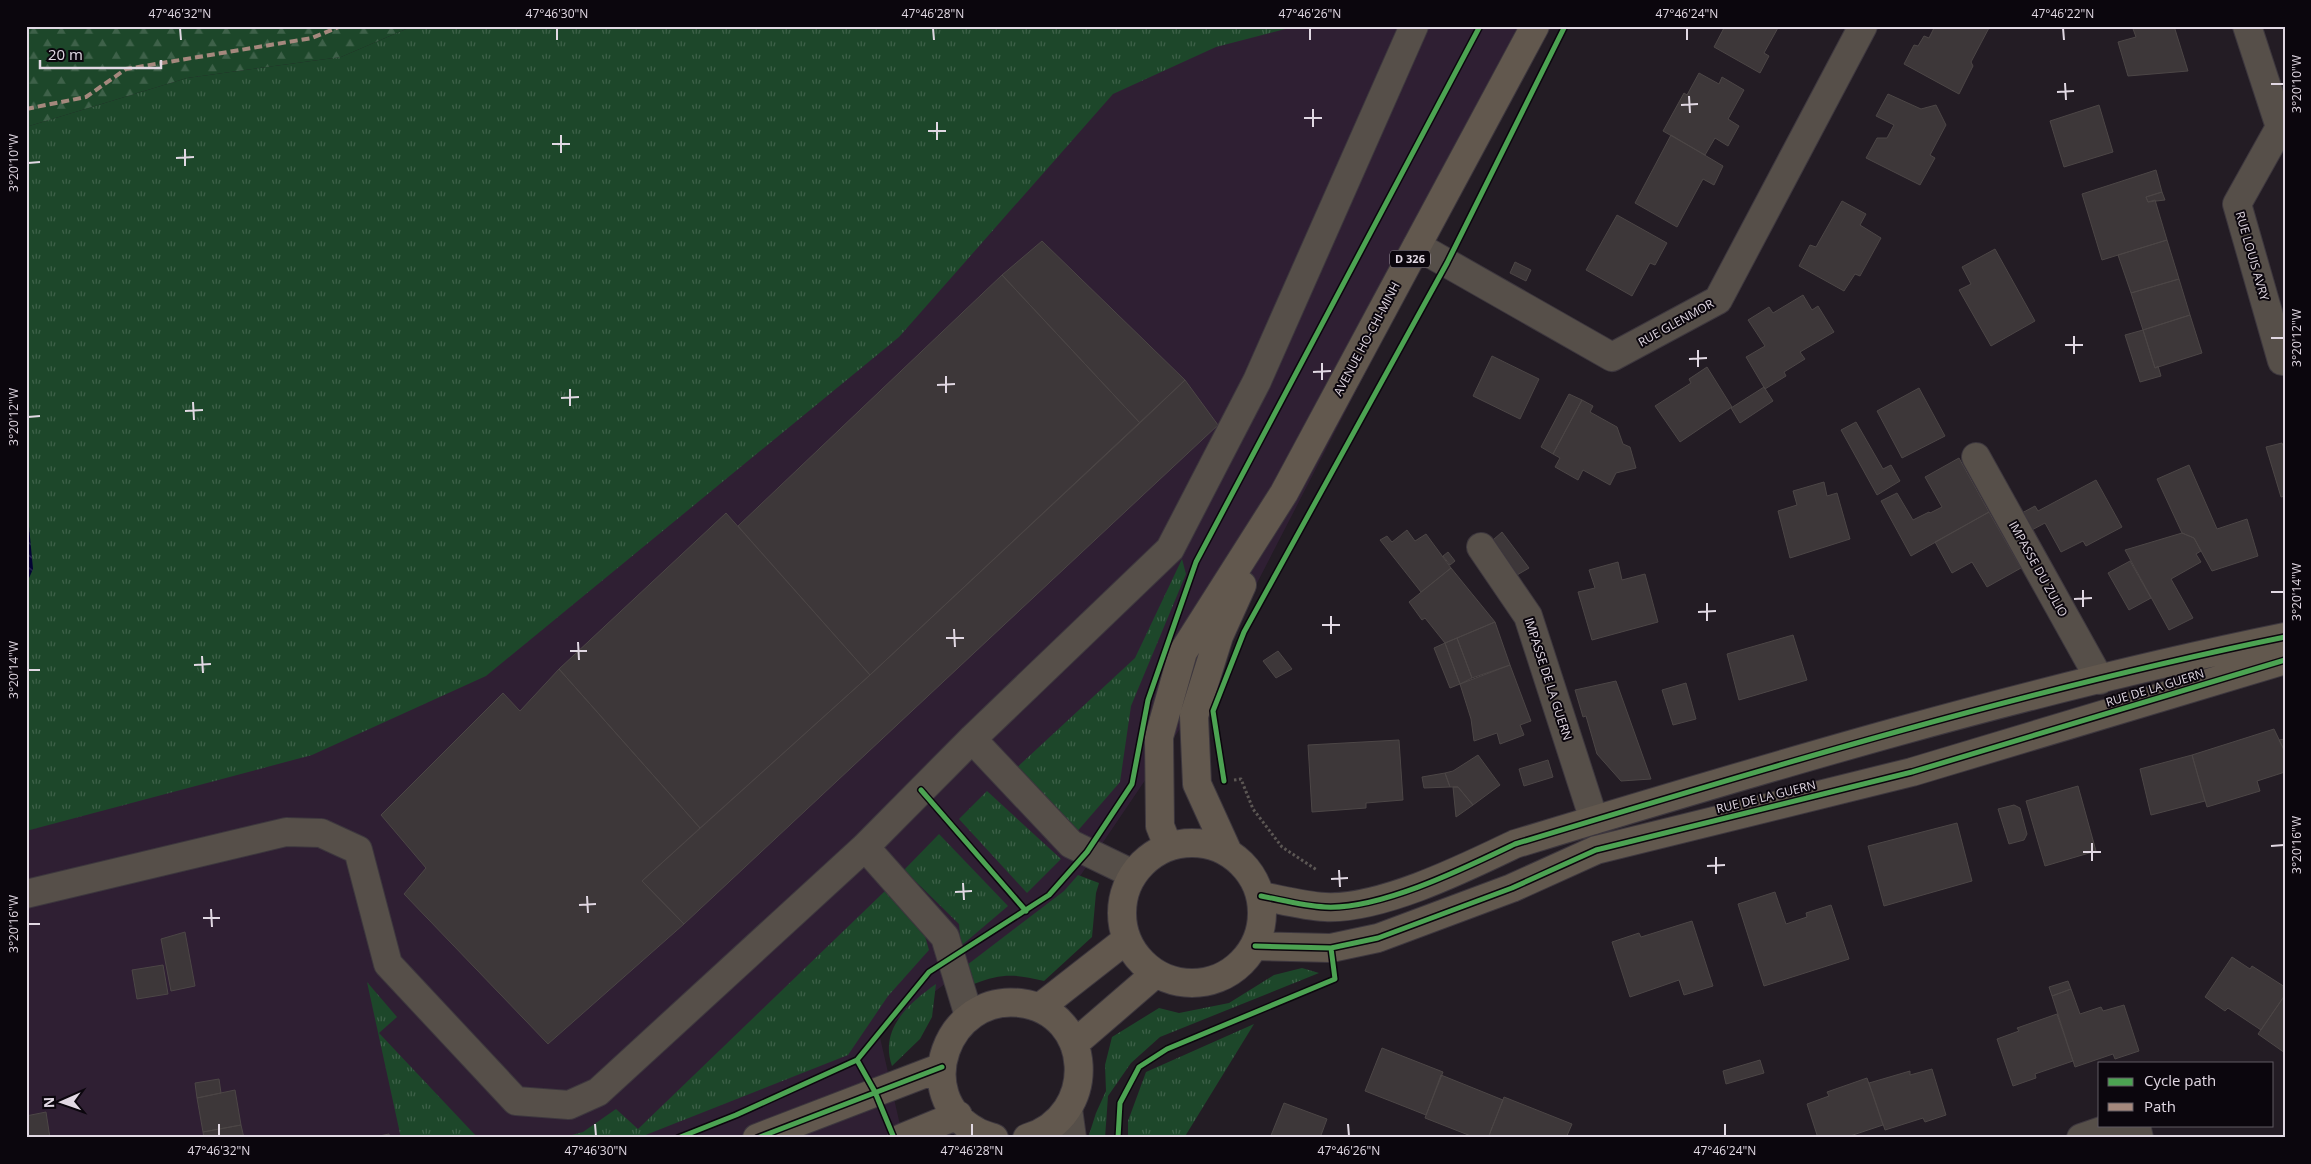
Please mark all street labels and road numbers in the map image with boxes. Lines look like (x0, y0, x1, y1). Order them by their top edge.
street label: RUE LOUIS AVRY (2232, 209, 2273, 303)
road number: D 326 (1390, 250, 1430, 268)
street label: AVENUE HO-CHI-MINH (1329, 279, 1404, 399)
street label: RUE GLENMOR (1635, 294, 1717, 350)
street label: IMPASSE DU ZULIO (2005, 518, 2072, 620)
street label: IMPASSE DE LA GUERN (1521, 615, 1576, 742)
street label: RUE DE LA GUERN (2104, 664, 2206, 711)
street label: RUE DE LA GUERN (1714, 776, 1817, 817)

